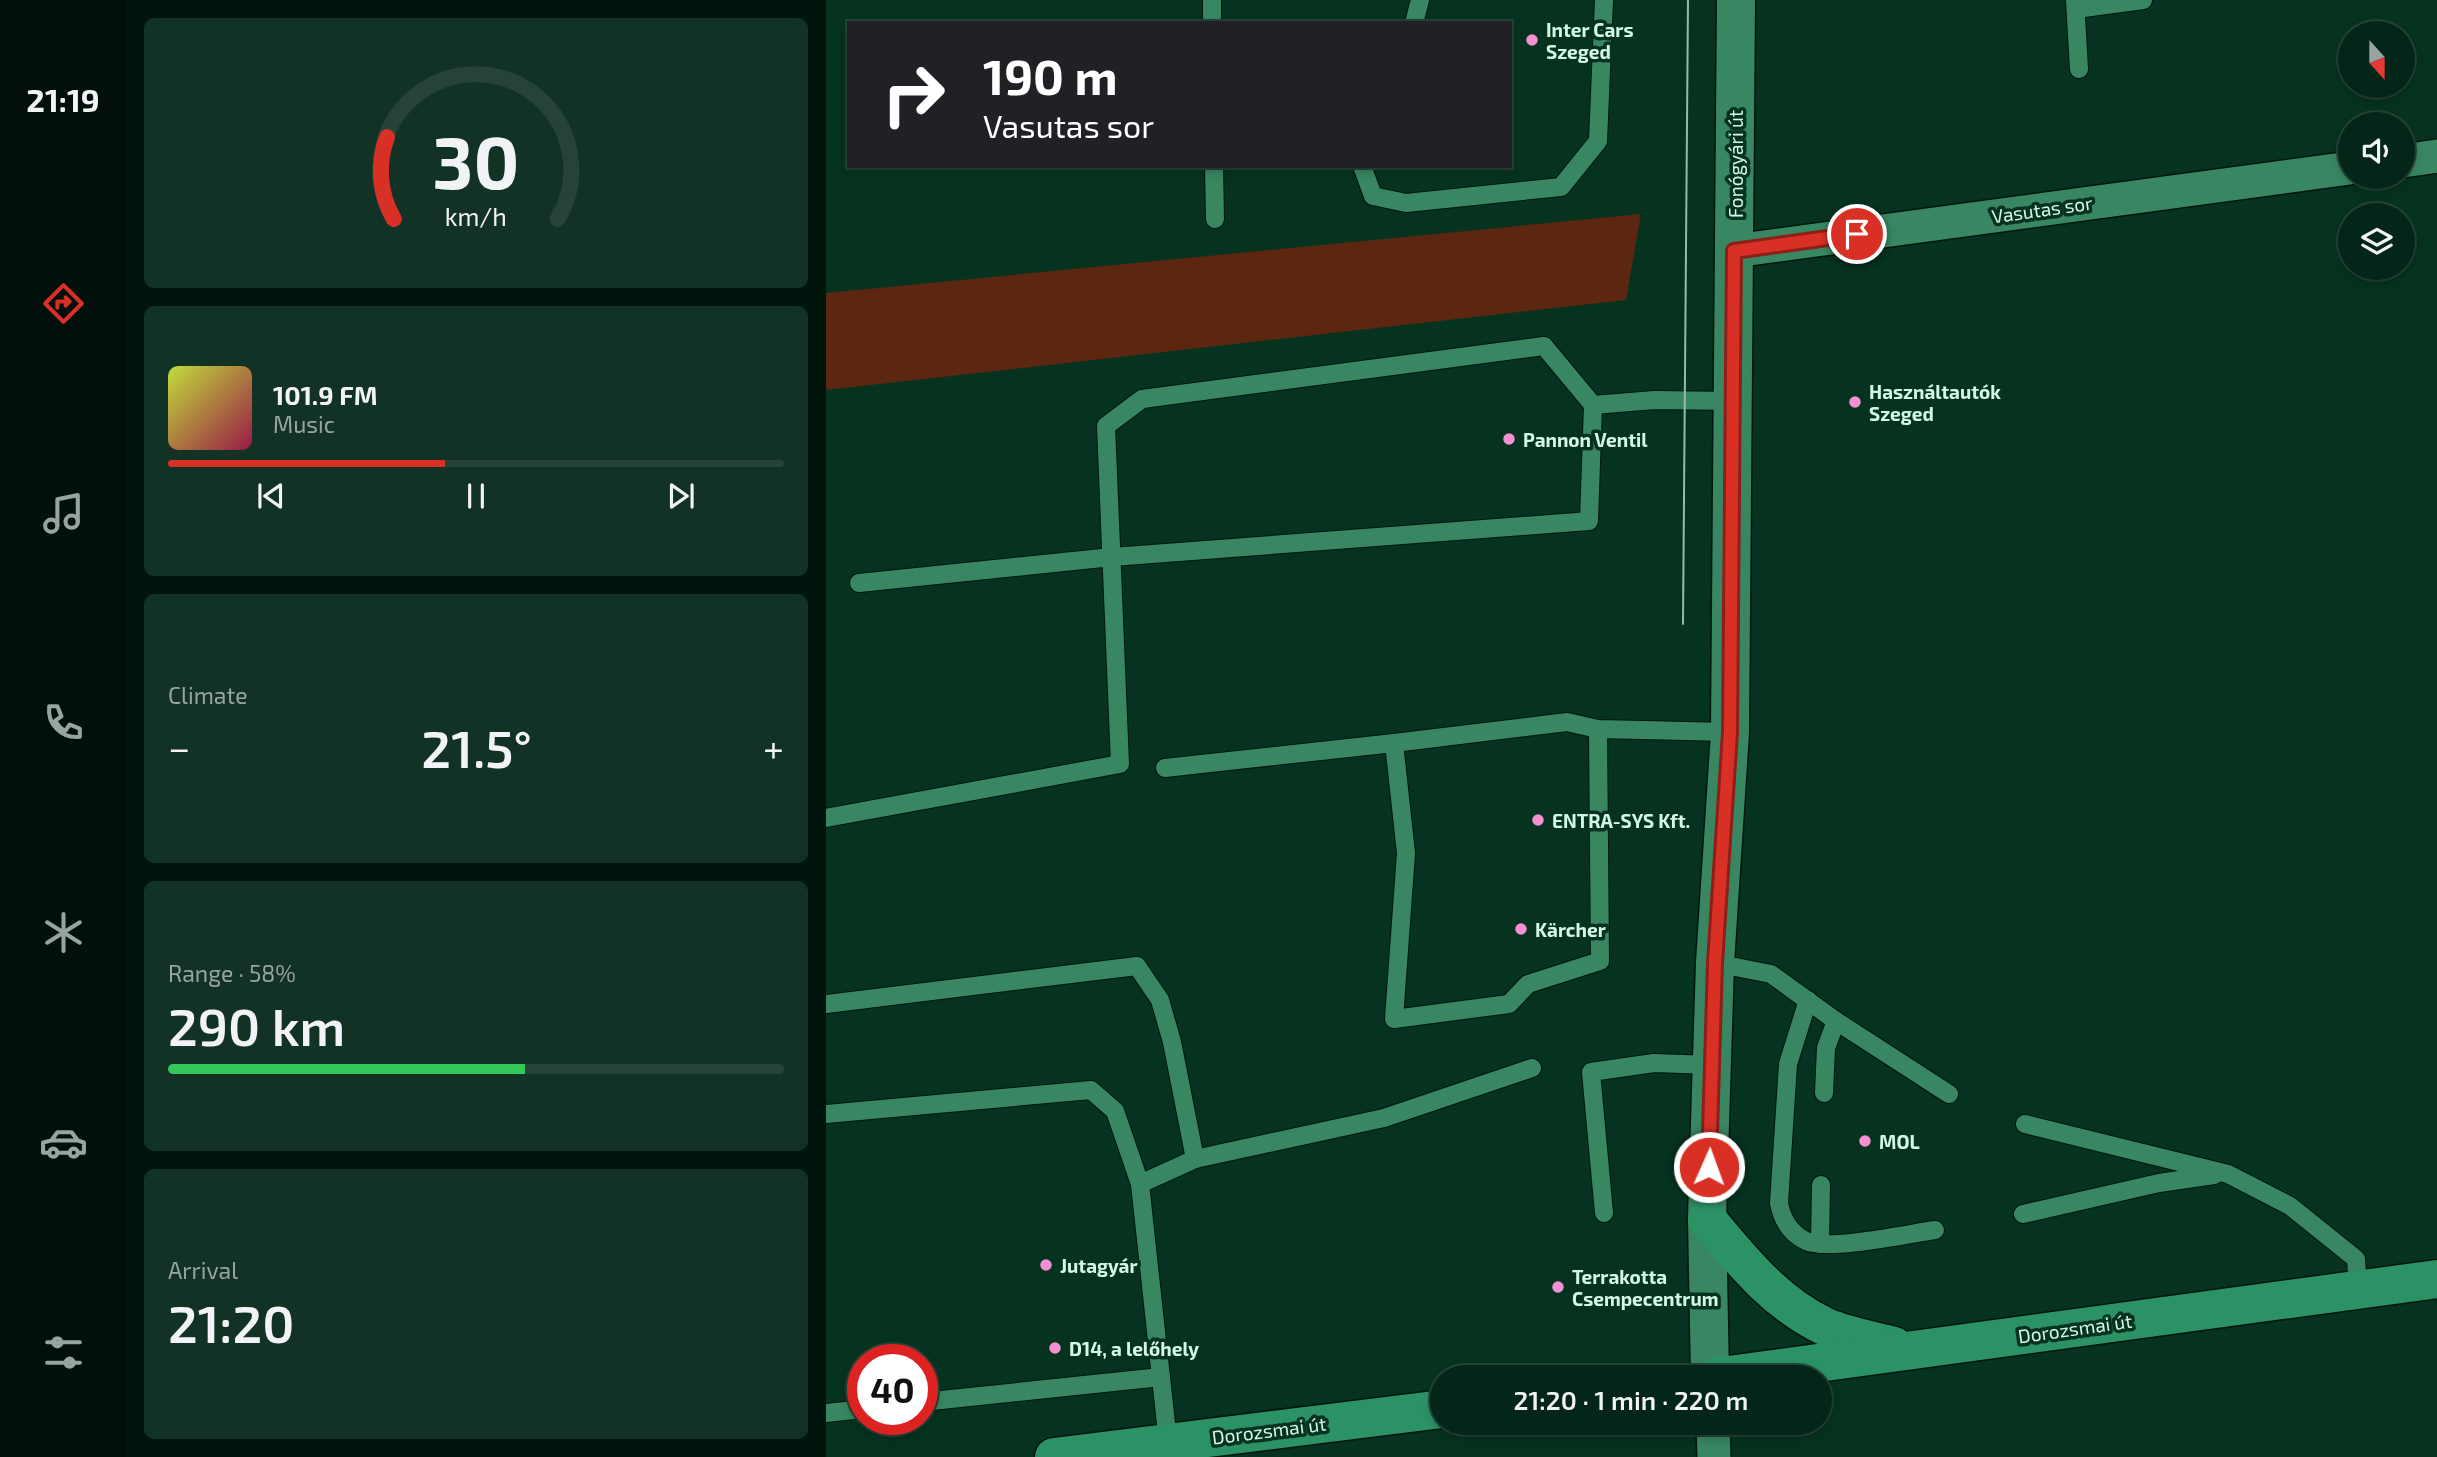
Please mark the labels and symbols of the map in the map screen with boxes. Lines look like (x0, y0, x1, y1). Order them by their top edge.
place label: Inter Cars Szeged (1546, 18, 1634, 63)
north arrow (2338, 21, 2415, 98)
marker: Inter Cars Szeged (1524, 32, 1540, 48)
street label: Fonógyári út (1724, 110, 1747, 218)
street label: Vasutas sor (1990, 190, 2094, 227)
pin (1827, 204, 1887, 264)
place label: Használtautók Szeged (1869, 380, 2001, 425)
marker: Használtautók Szeged (1847, 394, 1863, 410)
place label: Pannon Ventil (1523, 428, 1648, 451)
marker: Pannon Ventil (1501, 431, 1517, 447)
place label: ENTRA-SYS Kft. (1552, 809, 1690, 832)
marker: ENTRA-SYS Kft. (1530, 812, 1546, 828)
place label: Kärcher (1535, 918, 1606, 941)
marker: Kärcher (1513, 921, 1529, 937)
position arrow (1672, 1130, 1746, 1204)
place label: MOL (1879, 1130, 1920, 1153)
marker: MOL (1857, 1133, 1873, 1149)
place label: Jutagyár (1060, 1254, 1138, 1278)
marker: Jutagyár (1038, 1257, 1054, 1273)
place label: Terrakotta Csempecentrum (1572, 1265, 1718, 1310)
marker: Terrakotta Csempecentrum (1550, 1279, 1566, 1295)
street label: Dorozsmai út (2016, 1309, 2134, 1347)
place label: D14, a lelőhely (1069, 1337, 1199, 1361)
marker: D14, a lelőhely (1047, 1340, 1063, 1356)
speed limit sign: 40 (847, 1344, 938, 1435)
street label: Dorozsmai út (1211, 1412, 1327, 1448)

